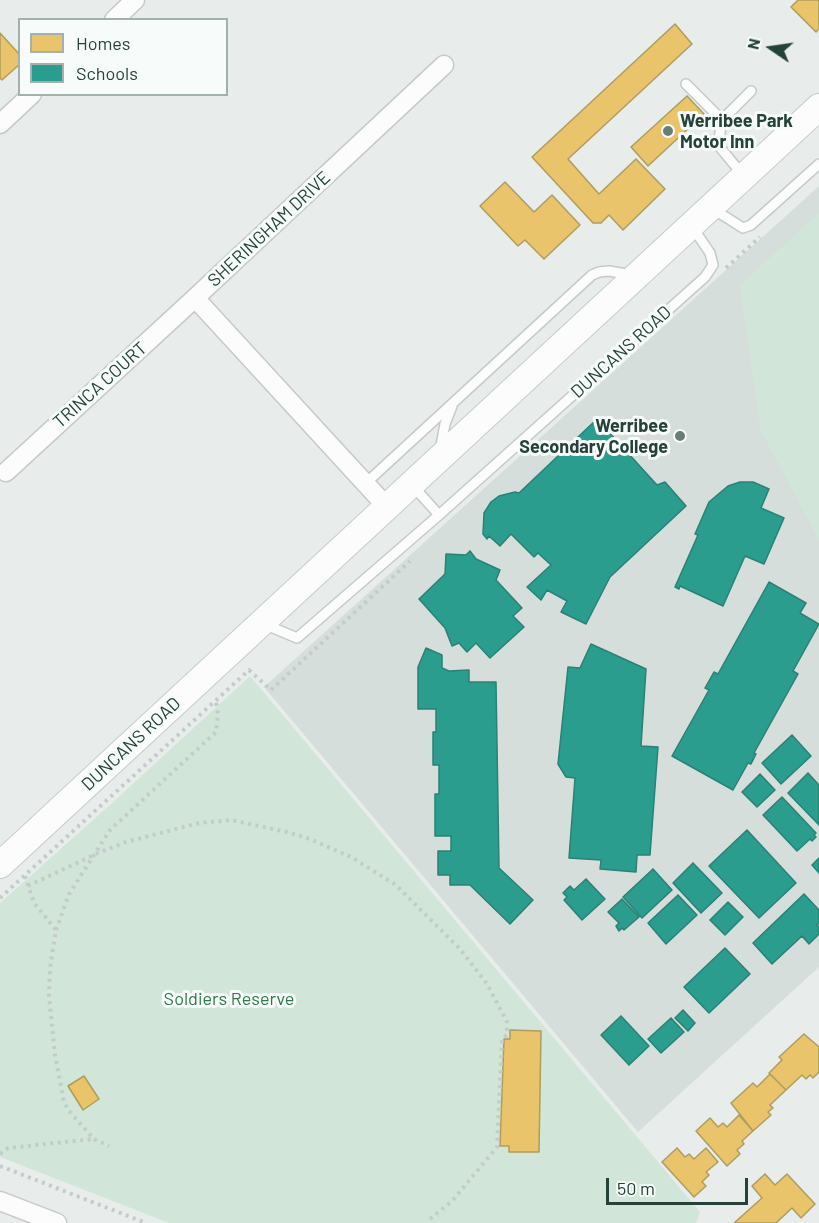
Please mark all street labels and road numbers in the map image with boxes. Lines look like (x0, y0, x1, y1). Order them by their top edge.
street label: SHERINGHAM DRIVE (203, 167, 335, 291)
street label: DUNCANS ROAD (566, 301, 676, 403)
street label: TRINCA COURT (49, 337, 151, 433)
street label: DUNCANS ROAD (77, 693, 185, 795)

